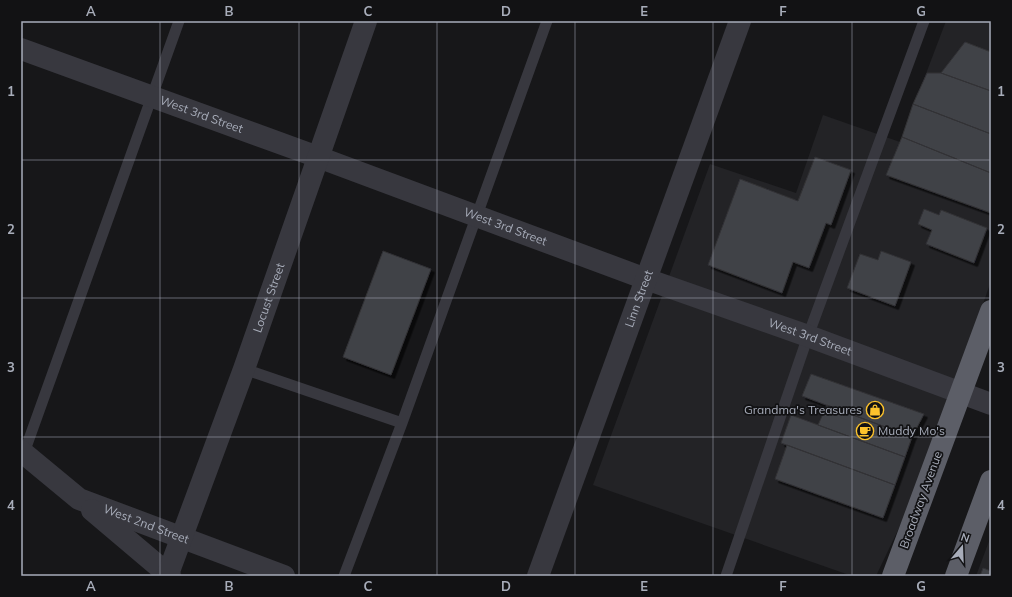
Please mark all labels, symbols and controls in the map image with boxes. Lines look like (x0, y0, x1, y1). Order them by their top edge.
text: A (86, 3, 96, 19)
text: B (225, 3, 234, 19)
text: C (364, 3, 373, 19)
text: D (501, 3, 511, 19)
text: E (640, 3, 648, 19)
text: F (779, 3, 787, 19)
text: G (916, 3, 926, 19)
text: 1 (7, 83, 15, 99)
text: 1 (997, 83, 1005, 99)
street label: West 3rd Street (158, 92, 245, 136)
street label: West 3rd Street (462, 204, 549, 249)
text: 2 (7, 221, 15, 237)
text: 2 (997, 221, 1005, 237)
street label: Locust Street (249, 261, 288, 334)
street label: Linn Street (621, 268, 656, 329)
street label: West 3rd Street (767, 315, 854, 359)
text: 3 (7, 359, 15, 375)
text: 3 (997, 359, 1005, 375)
shop icon: Grandma's Treasures (865, 400, 885, 420)
place label: Grandma's Treasures (744, 402, 862, 417)
cafe icon: Muddy Mo's (855, 421, 875, 441)
place label: Muddy Mo's (878, 423, 945, 438)
street label: Broadway Avenue (896, 449, 945, 551)
text: 4 (7, 497, 15, 513)
text: 4 (997, 497, 1005, 513)
street label: West 2nd Street (101, 501, 191, 547)
north arrow (942, 527, 982, 567)
text: N (959, 530, 971, 546)
text: A (86, 578, 96, 594)
text: B (225, 578, 234, 594)
text: C (364, 578, 373, 594)
text: D (501, 578, 511, 594)
text: E (640, 578, 648, 594)
text: F (779, 578, 787, 594)
text: G (916, 578, 926, 594)

